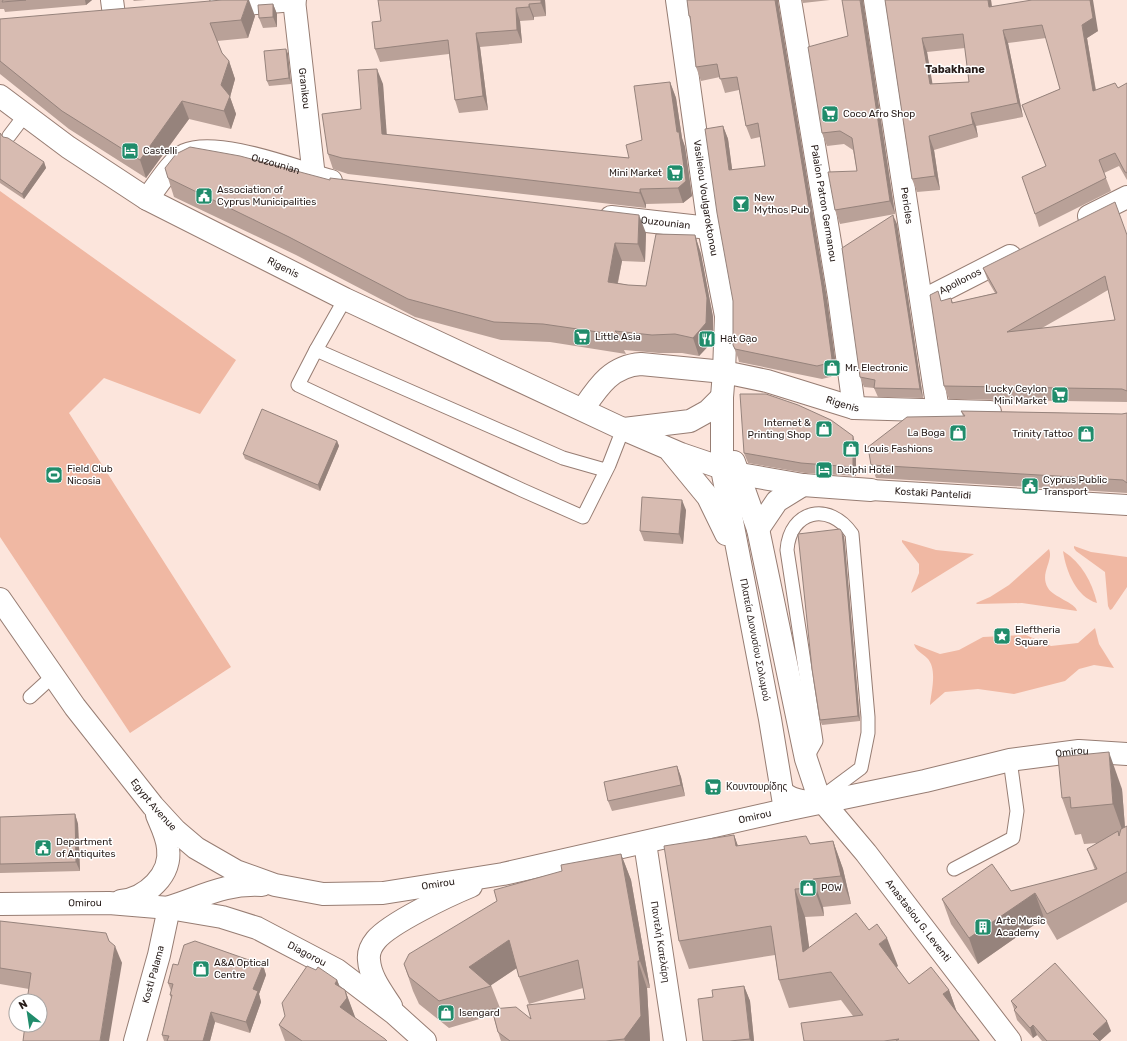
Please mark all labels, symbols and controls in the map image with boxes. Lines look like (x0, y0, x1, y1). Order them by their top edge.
district label: Tabakhane (925, 63, 985, 76)
street label: Granikou (296, 67, 312, 110)
supermarket icon: Coco Afro Shop (820, 104, 840, 124)
place label: Coco Afro Shop (843, 108, 915, 120)
street label: Vasileiou Voulgaroktonou (691, 139, 720, 257)
hotel icon: Castelli (120, 141, 140, 161)
street label: Palaion Patron Germanou (808, 144, 839, 263)
place label: Castelli (143, 145, 177, 157)
street label: Ouzounian (250, 152, 301, 177)
supermarket icon: Mini Market (665, 163, 685, 183)
place label: Mini Market (609, 167, 662, 179)
place label: Association of Cyprus Municipalities (217, 184, 316, 208)
public building icon: Association of Cyprus Municipalities (194, 186, 214, 206)
street label: Pericles (898, 186, 915, 225)
place label: New Mythos Pub (754, 192, 809, 216)
bar icon: New Mythos Pub (731, 194, 751, 214)
street label: Ouzounian (640, 214, 691, 232)
street label: Rigenis (265, 255, 301, 281)
street label: Apollonos (937, 266, 983, 297)
supermarket icon: Little Asia (572, 327, 592, 347)
restaurant icon: Hạt Gạo (697, 329, 717, 349)
place label: Little Asia (595, 331, 641, 343)
place label: Hạt Gạo (720, 333, 757, 345)
shop icon: Mr. Electronic (822, 358, 842, 378)
place label: Mr. Electronic (845, 362, 909, 374)
place label: Lucky Ceylon Mini Market (985, 383, 1047, 407)
supermarket icon: Lucky Ceylon Mini Market (1050, 385, 1070, 405)
street label: Rigenis (824, 394, 859, 414)
place label: Internet & Printing Shop (748, 417, 811, 441)
shop icon: Internet & Printing Shop (814, 419, 834, 439)
shop icon: La Boga (948, 423, 968, 443)
shop icon: Trinity Tattoo (1076, 424, 1096, 444)
place label: La Boga (907, 427, 945, 439)
place label: Trinity Tattoo (1012, 428, 1073, 440)
shop icon: Louis Fashions (841, 439, 861, 459)
place label: Louis Fashions (864, 443, 933, 455)
hotel icon: Delphi Hotel (814, 460, 834, 480)
place label: Field Club Nicosia (67, 463, 113, 487)
place label: Delphi Hotel (837, 464, 894, 476)
sports icon: Field Club Nicosia (44, 465, 64, 485)
place label: Cyprus Public Transport (1043, 474, 1108, 498)
public building icon: Cyprus Public Transport (1020, 476, 1040, 496)
street label: Kostaki Pantelidi (894, 485, 972, 502)
street label: Πλατεία Διονυσίου Σολωμού (737, 577, 772, 702)
place label: Eleftheria Square (1015, 624, 1060, 648)
place icon: Eleftheria Square (992, 626, 1012, 646)
street label: Omirou (1055, 745, 1089, 760)
street label: Egypt Avenue (128, 777, 179, 834)
supermarket icon: Κουντουρίδης (703, 777, 723, 797)
place label: Κουντουρίδης (726, 781, 787, 793)
street label: Omirou (737, 807, 773, 826)
place label: Department of Antiquites (56, 836, 116, 860)
public building icon: Department of Antiquites (33, 838, 53, 858)
street label: Omirou (421, 876, 456, 893)
street label: Anastasiou G. Leventi (883, 877, 953, 964)
shop icon: POW (798, 878, 818, 898)
place label: POW (821, 882, 842, 894)
street label: Omirou (68, 897, 102, 909)
street label: Παντελή Κατελάρη (648, 900, 672, 983)
place label: Arte Music Academy (996, 915, 1046, 939)
building icon: Arte Music Academy (973, 917, 993, 937)
street label: Diagorou (285, 939, 328, 969)
street label: Kosti Palama (140, 944, 167, 1005)
place label: A&A Optical Centre (214, 957, 269, 981)
shop icon: A&A Optical Centre (191, 959, 211, 979)
north arrow (8, 993, 48, 1033)
text: N (17, 997, 30, 1012)
shop icon: Isengard (436, 1003, 456, 1023)
place label: Isengard (459, 1007, 500, 1019)

